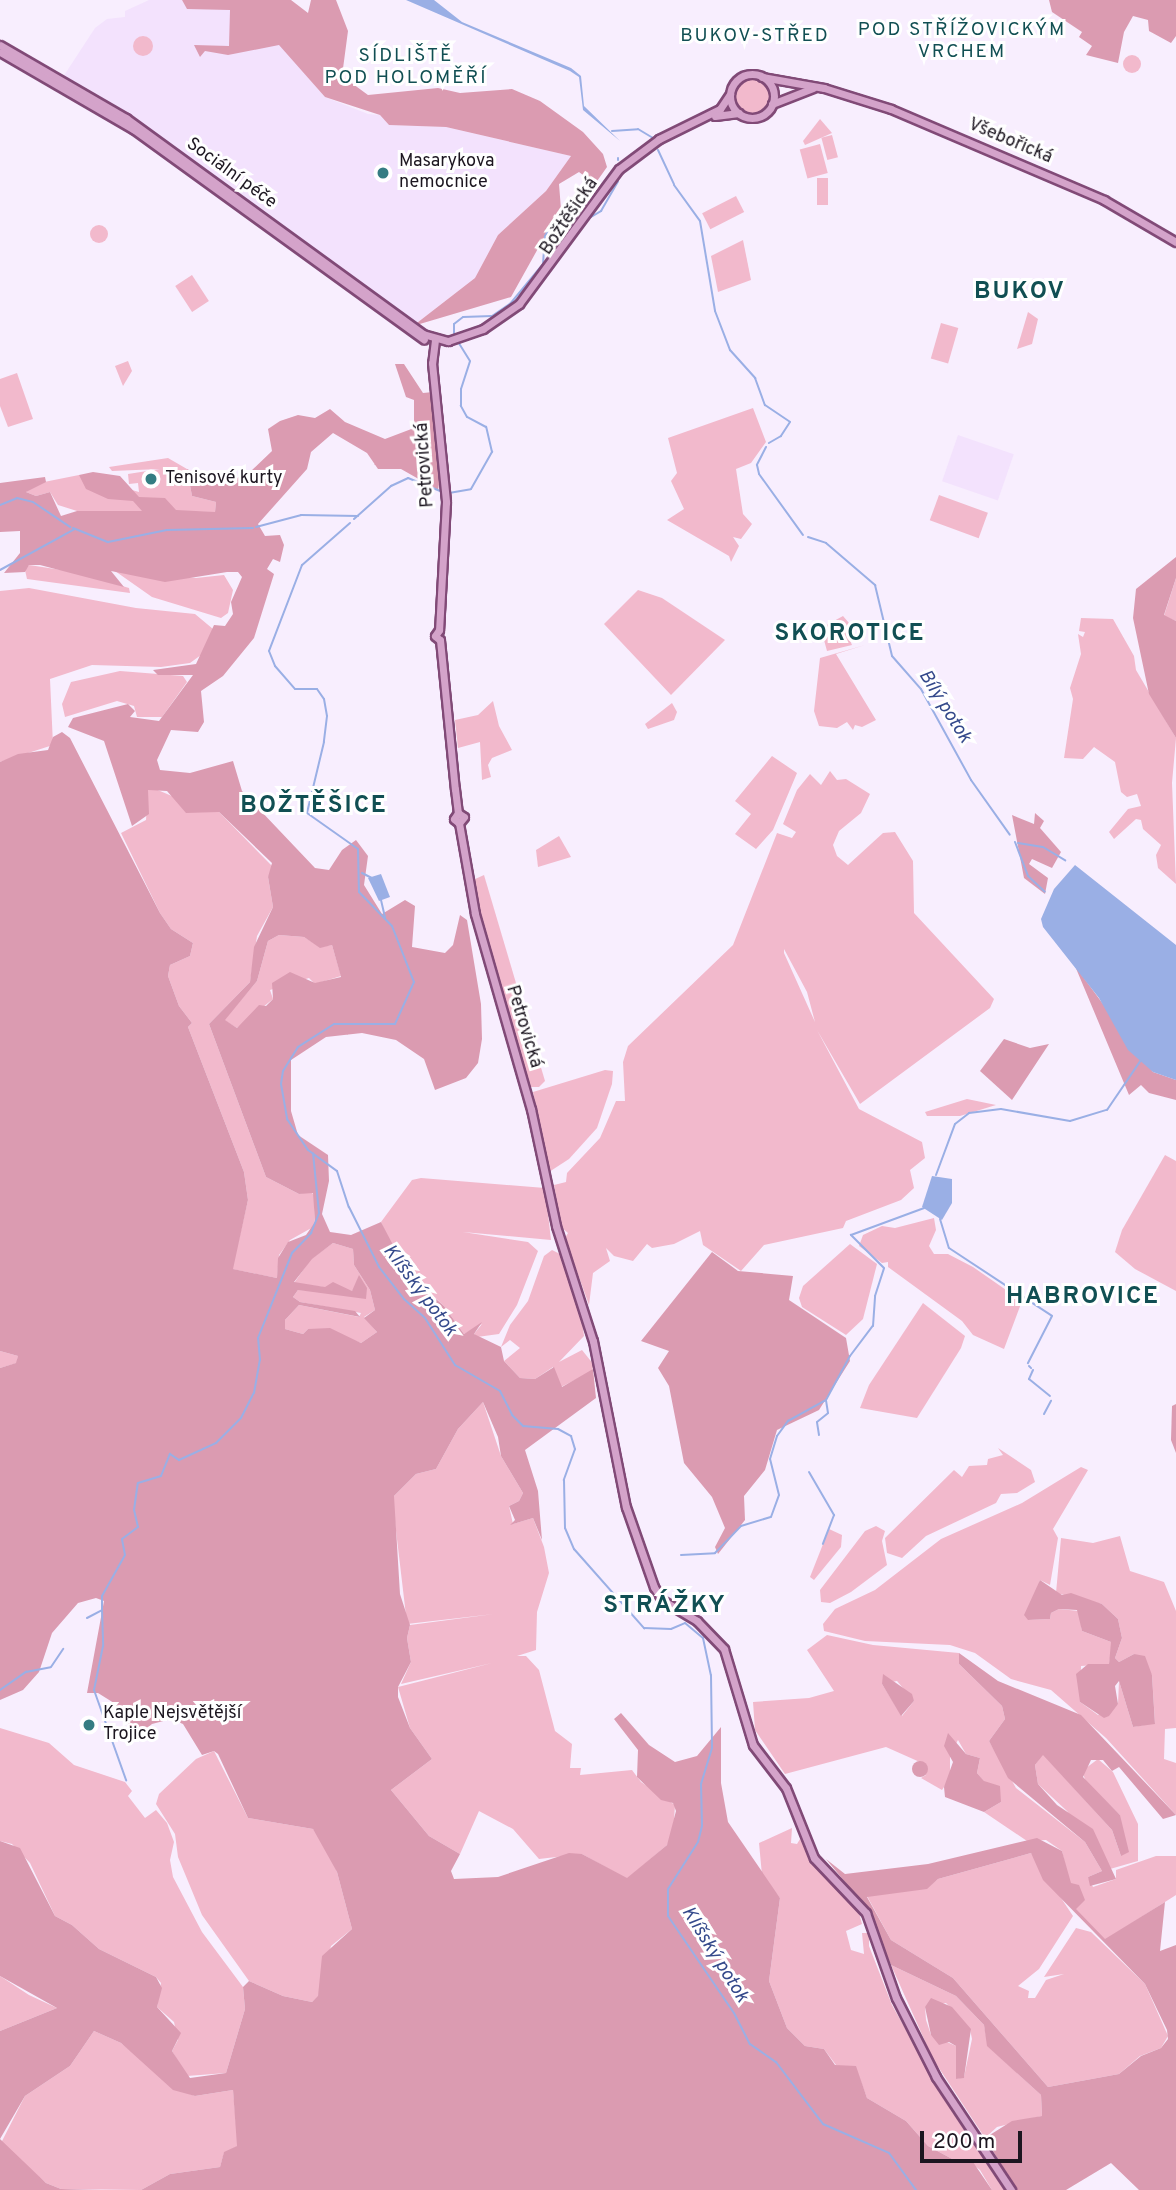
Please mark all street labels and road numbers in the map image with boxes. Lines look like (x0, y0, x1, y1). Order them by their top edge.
street label: Všebořická (965, 115, 1055, 169)
street label: Sociální péče (182, 134, 280, 214)
street label: Božtěšická (536, 174, 604, 260)
street label: Petrovická (412, 422, 440, 508)
street label: Petrovická (500, 983, 546, 1071)

